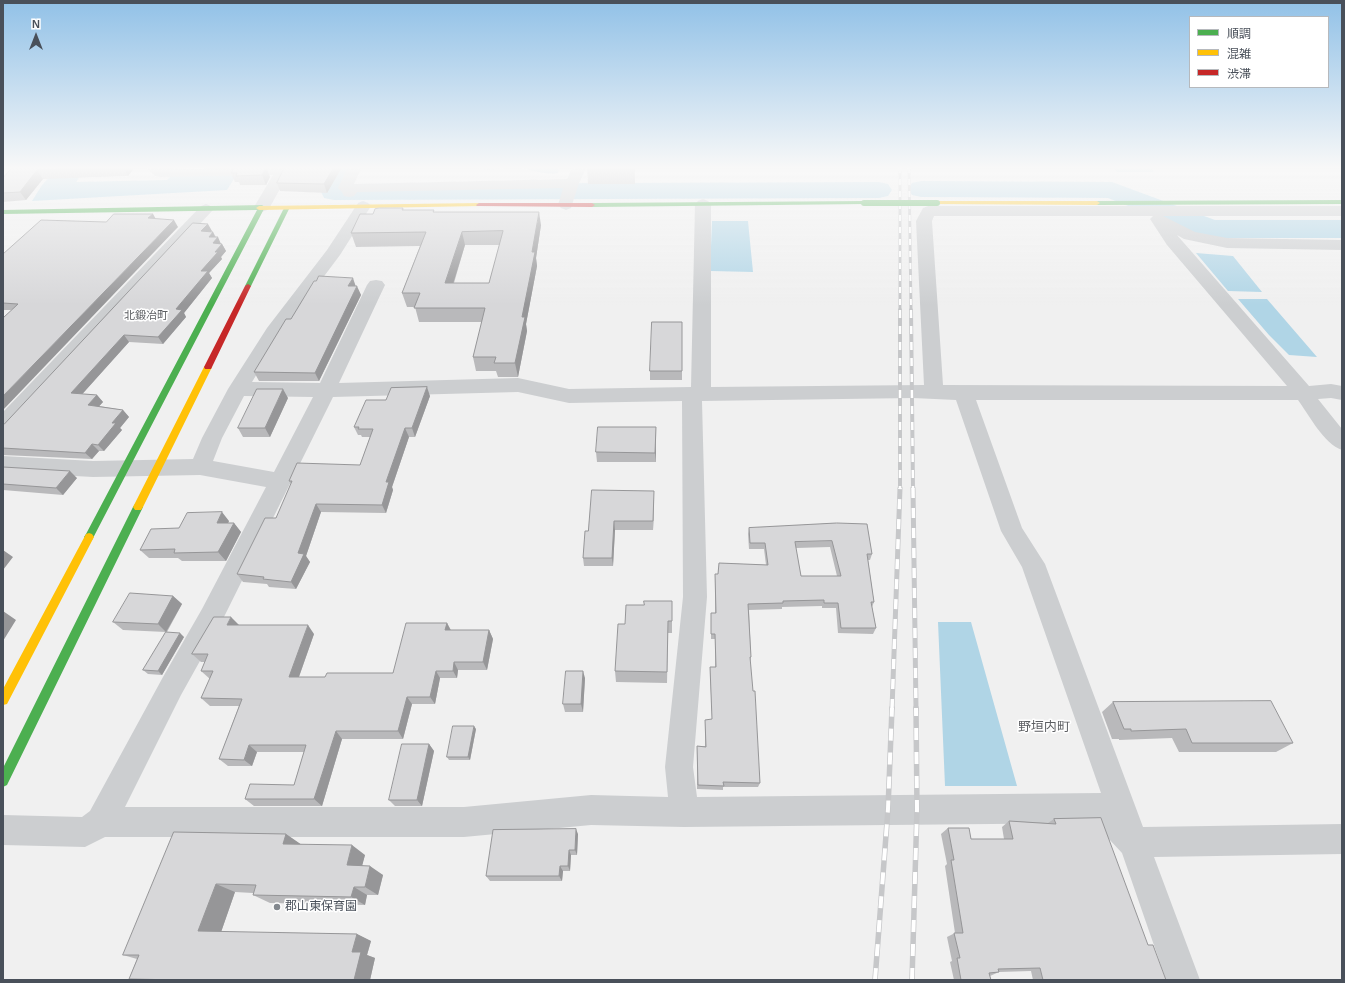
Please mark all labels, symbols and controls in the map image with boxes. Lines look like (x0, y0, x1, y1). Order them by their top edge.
north arrow (16, 16, 56, 56)
legend (1189, 16, 1329, 88)
text: N (32, 18, 40, 30)
text: 順調 (1227, 27, 1251, 41)
text: 混雑 (1227, 47, 1251, 61)
text: 渋滞 (1227, 67, 1251, 81)
district label: 北鍛冶町 (124, 309, 168, 323)
district label: 野垣内町 (1018, 719, 1070, 735)
place label: 郡山東保育園 (285, 900, 357, 914)
marker: 郡山東保育園 (272, 902, 282, 912)

